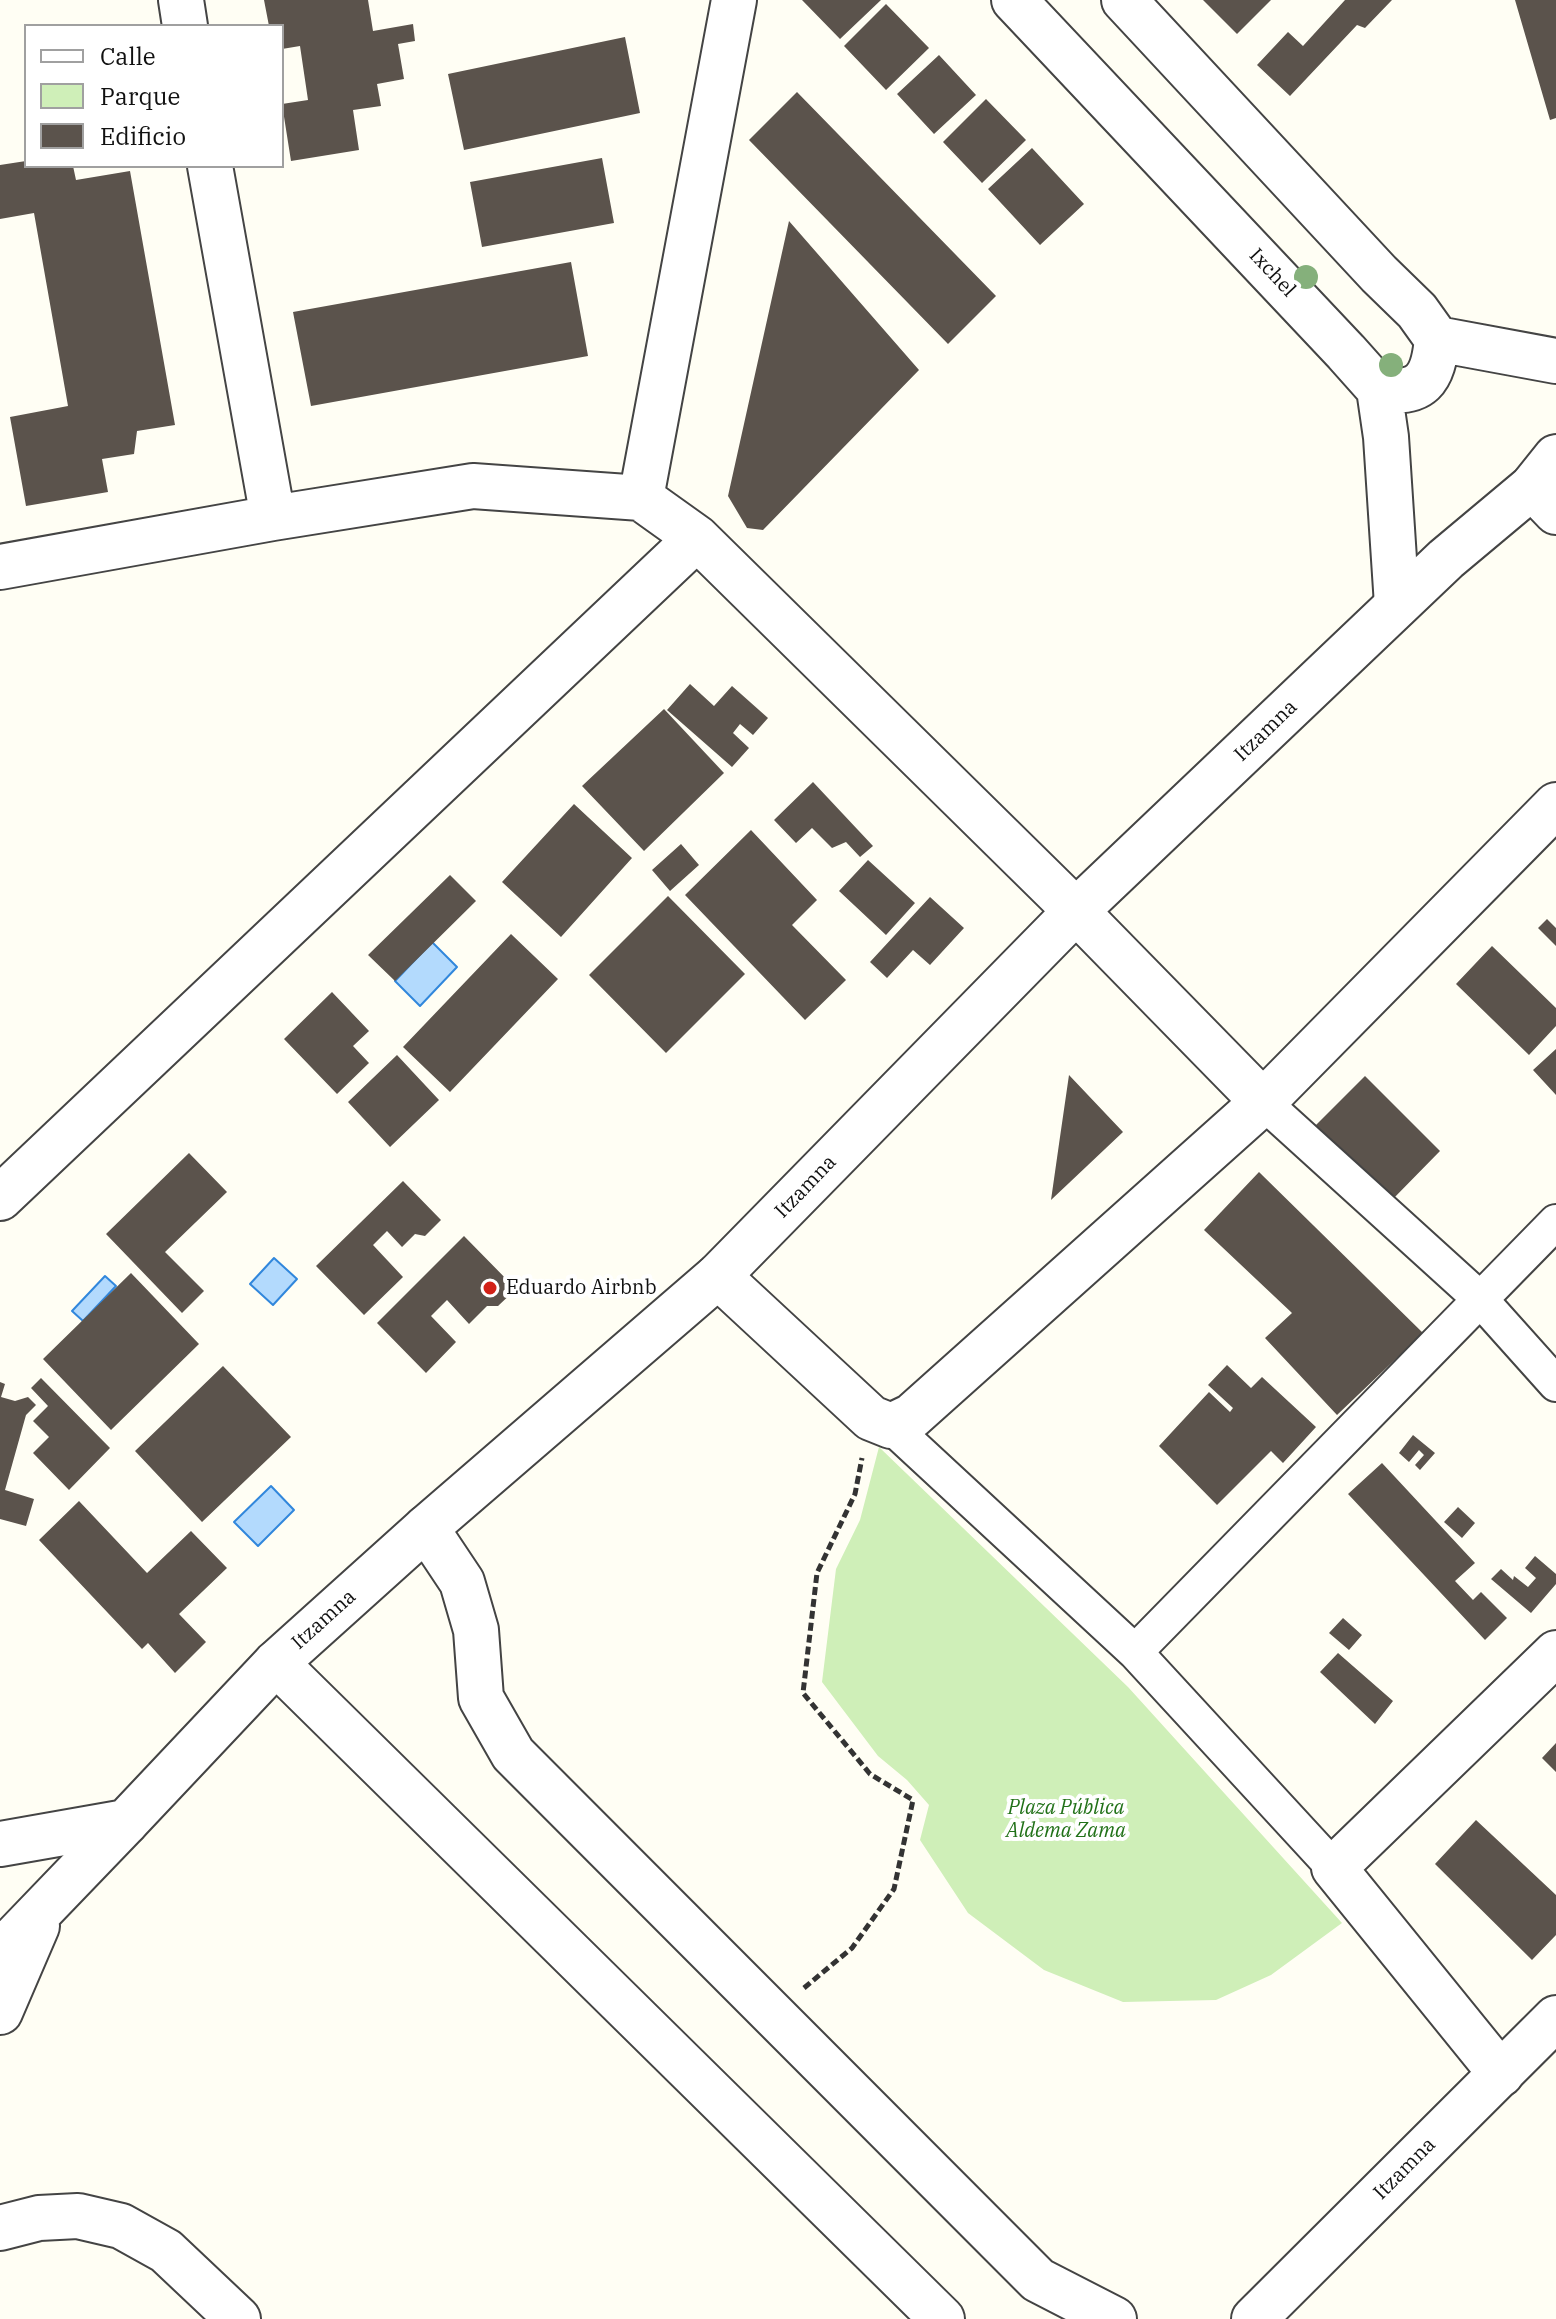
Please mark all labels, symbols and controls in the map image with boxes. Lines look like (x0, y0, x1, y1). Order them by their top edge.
legend (24, 24, 284, 168)
text: Calle (100, 40, 156, 72)
text: Parque (100, 80, 180, 112)
text: Edificio (100, 120, 186, 152)
street label: Ixchel (1244, 244, 1300, 302)
street label: Itzamna (1230, 695, 1302, 767)
street label: Itzamna (770, 1151, 842, 1223)
place label: Eduardo Airbnb (506, 1276, 657, 1300)
marker: Eduardo Airbnb (481, 1279, 499, 1297)
street label: Itzamna (287, 1585, 361, 1655)
park label: Plaza Pública Aldema Zama (1006, 1796, 1126, 1843)
street label: Itzamna (1369, 2133, 1441, 2205)

